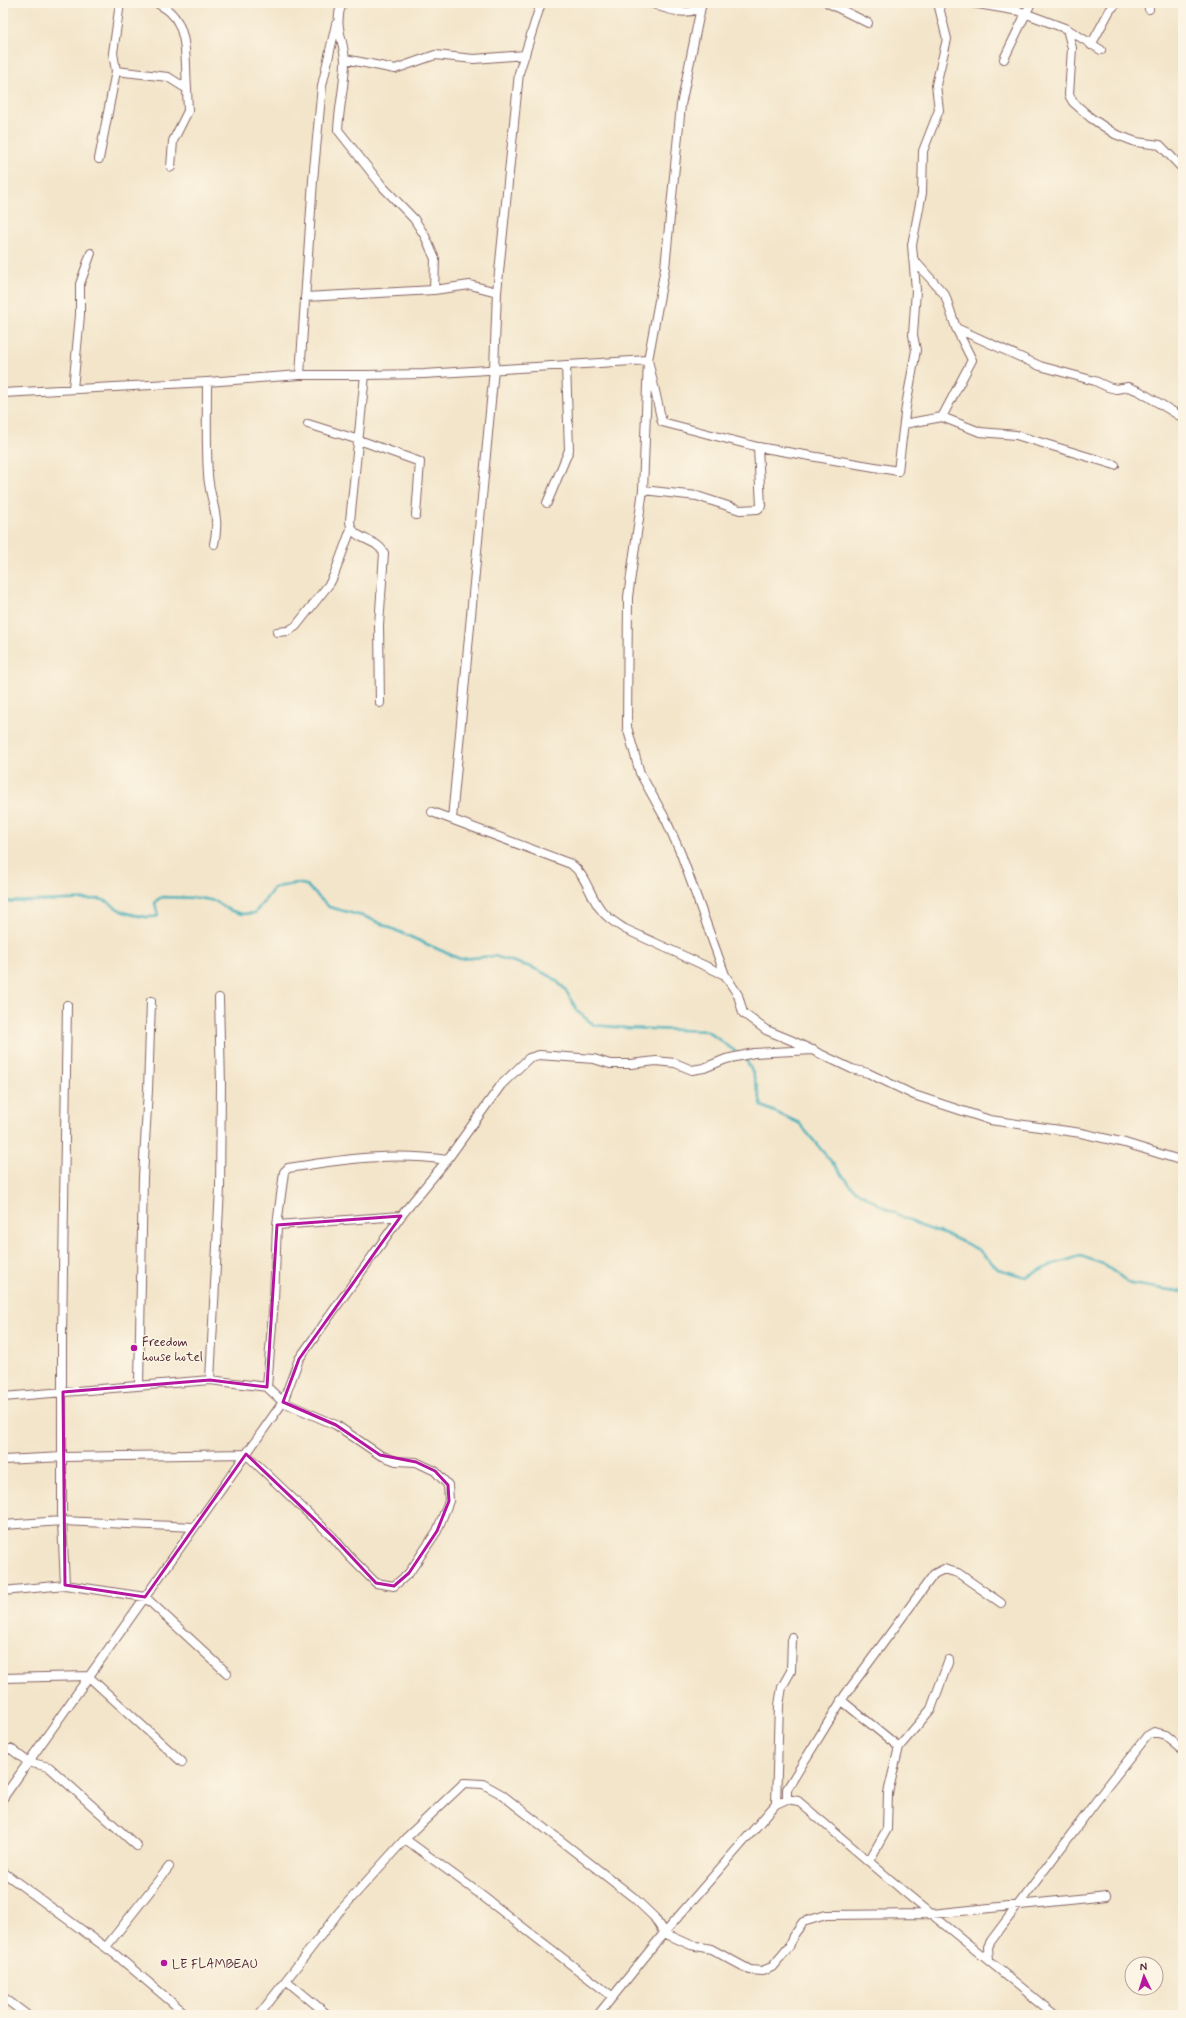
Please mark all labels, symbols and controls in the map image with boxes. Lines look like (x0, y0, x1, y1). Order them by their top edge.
place label: Freedom house hotel (142, 1334, 203, 1366)
marker: Freedom house hotel (129, 1343, 139, 1353)
place label: LE FLAMBEAU (172, 1956, 258, 1973)
north arrow (1124, 1956, 1164, 1996)
marker: LE FLAMBEAU (159, 1958, 169, 1968)
text: N (1139, 1960, 1148, 1974)

